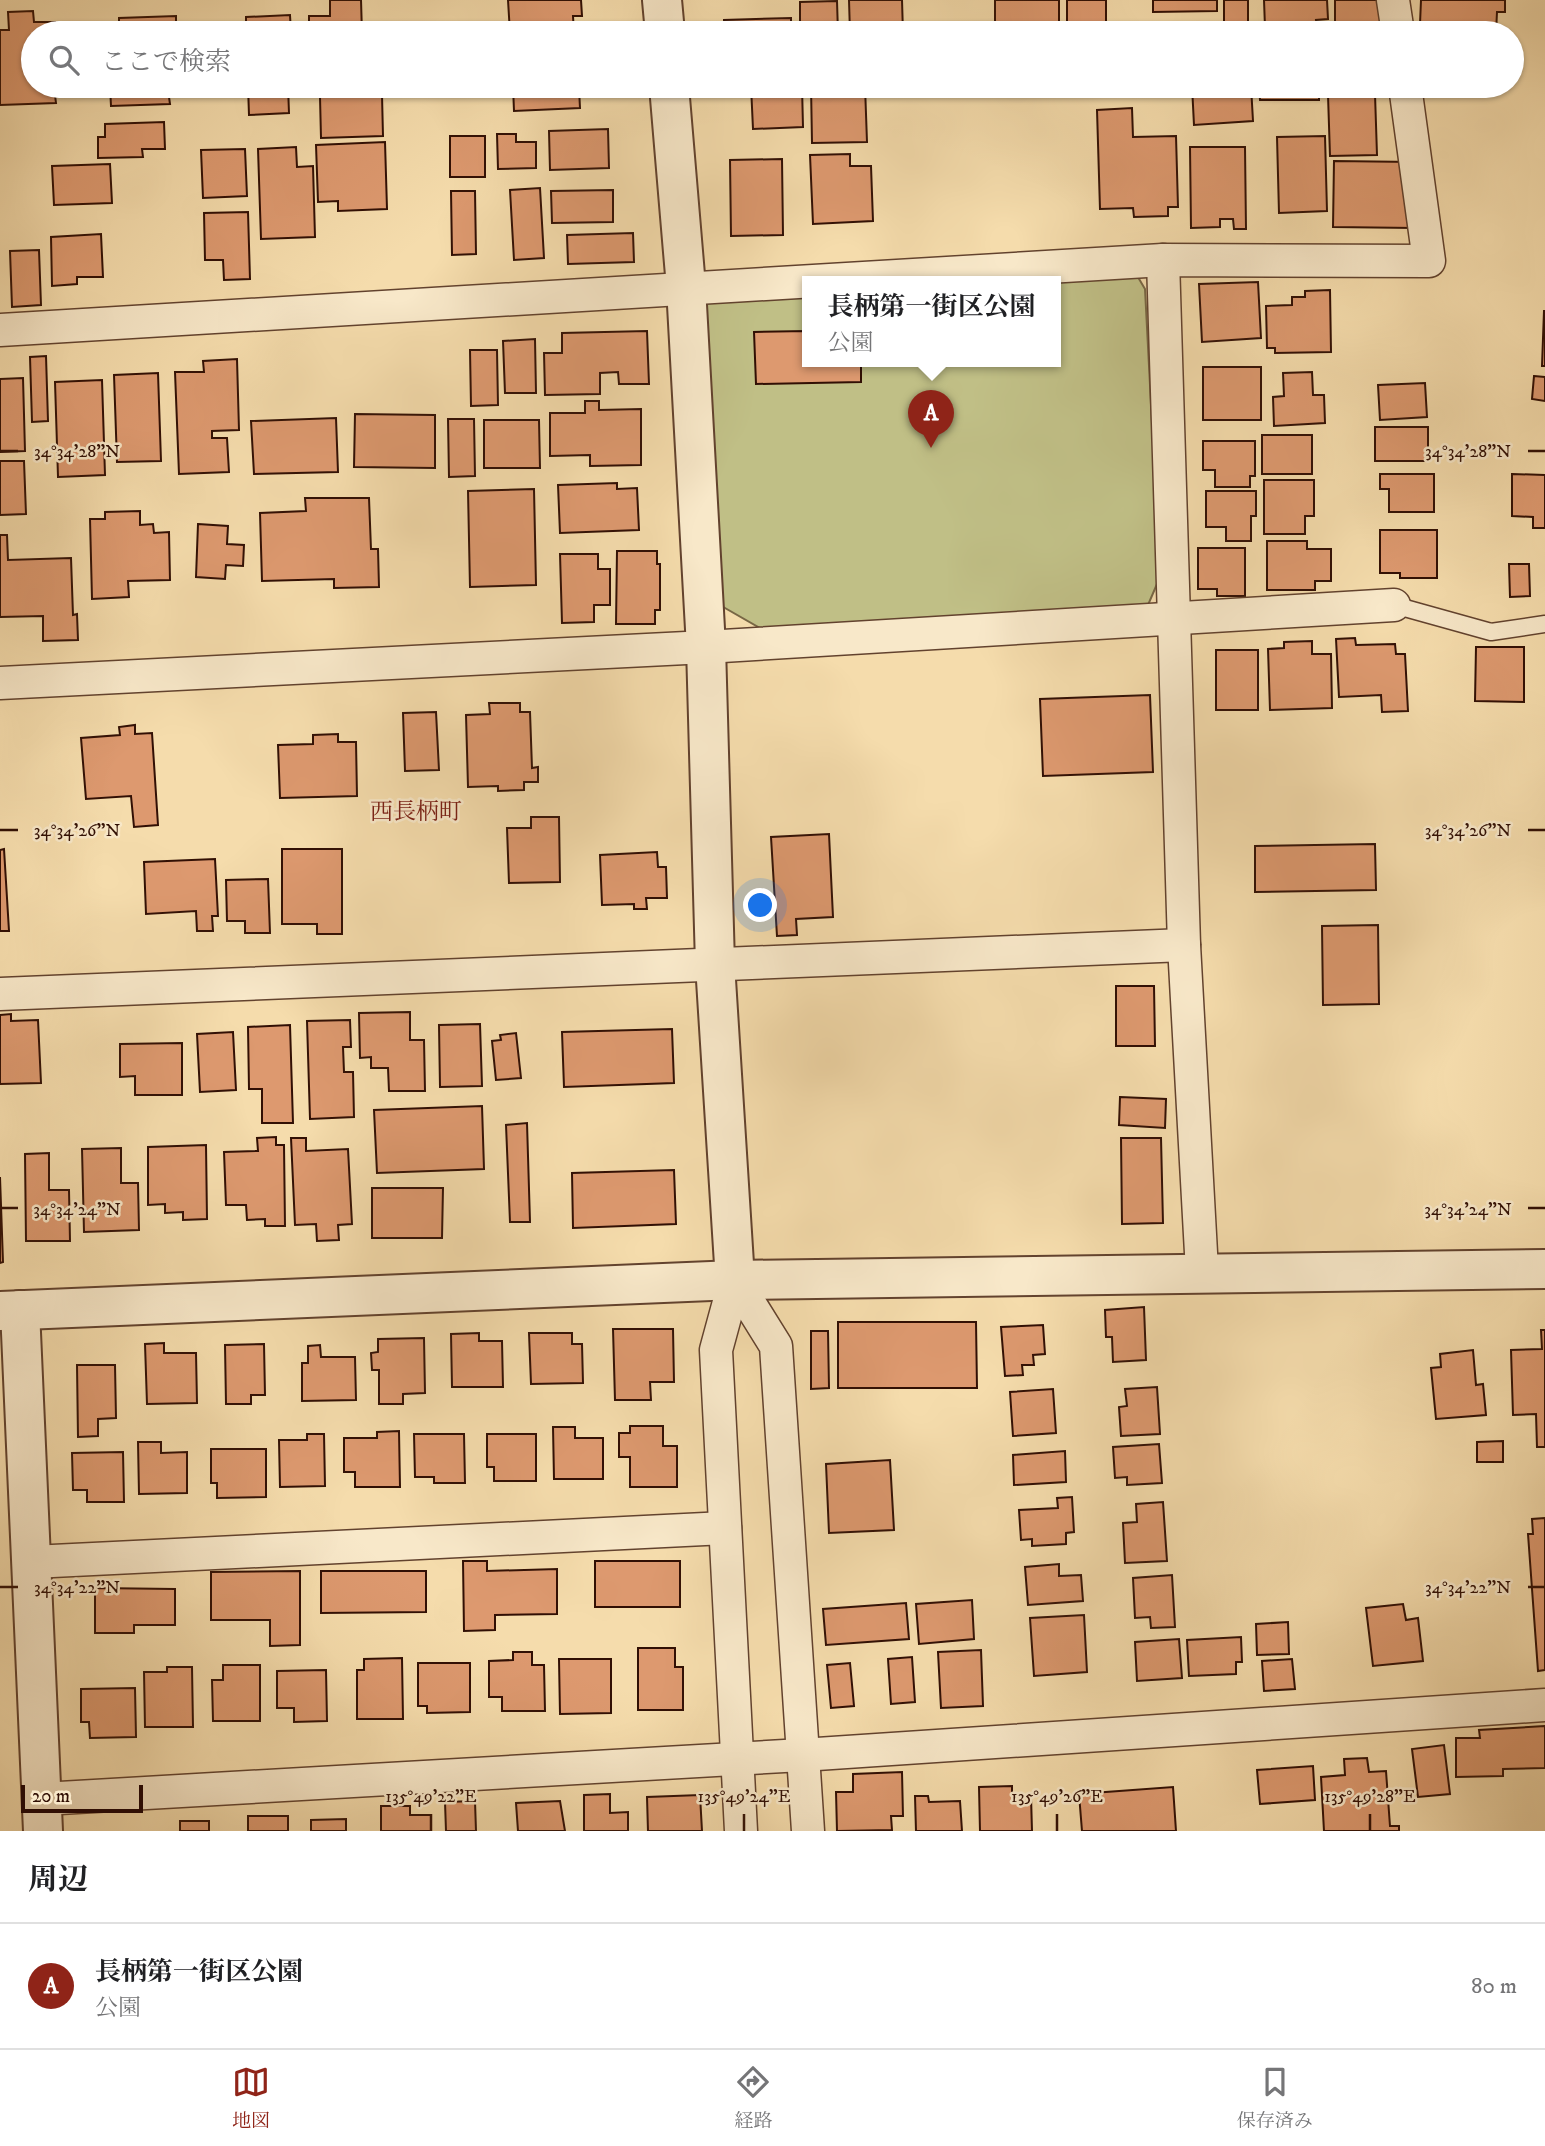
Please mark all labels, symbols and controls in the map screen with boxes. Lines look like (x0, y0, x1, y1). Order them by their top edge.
search box (21, 21, 1524, 98)
icon: search (45, 41, 83, 79)
text: ここで検索 (101, 46, 231, 79)
popup (802, 276, 1061, 367)
text: 長柄第一街区公園 (827, 291, 1036, 324)
text: 公園 (827, 329, 873, 358)
pin: A (908, 390, 954, 448)
text: 34°34'28"N (34, 441, 120, 463)
text: 34°34'28"N (1425, 441, 1511, 463)
district label: 西長柄町 (370, 798, 462, 827)
text: 34°34'26"N (34, 820, 120, 842)
text: 34°34'26"N (1425, 820, 1511, 842)
your location (743, 888, 777, 922)
text: 34°34'24"N (33, 1199, 121, 1221)
text: 34°34'24"N (1424, 1199, 1512, 1221)
text: 34°34'22"N (34, 1577, 120, 1599)
text: 34°34'22"N (1425, 1577, 1511, 1599)
scale bar (21, 1782, 144, 1814)
text: 20 m (32, 1785, 70, 1808)
text: 135°49'22"E (385, 1786, 477, 1808)
text: 135°49'24"E (698, 1786, 791, 1808)
text: 135°49'26"E (1011, 1786, 1103, 1808)
text: 135°49'28"E (1324, 1786, 1416, 1808)
text: 周辺 (28, 1862, 88, 1899)
text: 長柄第一街区公園 (95, 1956, 303, 1989)
text: A (44, 1972, 58, 2001)
text: 80 m (1471, 1972, 1517, 2001)
text: 公園 (95, 1994, 141, 2023)
tab: 地図 (232, 2063, 270, 2133)
tab: 経路 (734, 2063, 773, 2133)
tab: 保存済み (1237, 2063, 1313, 2133)

